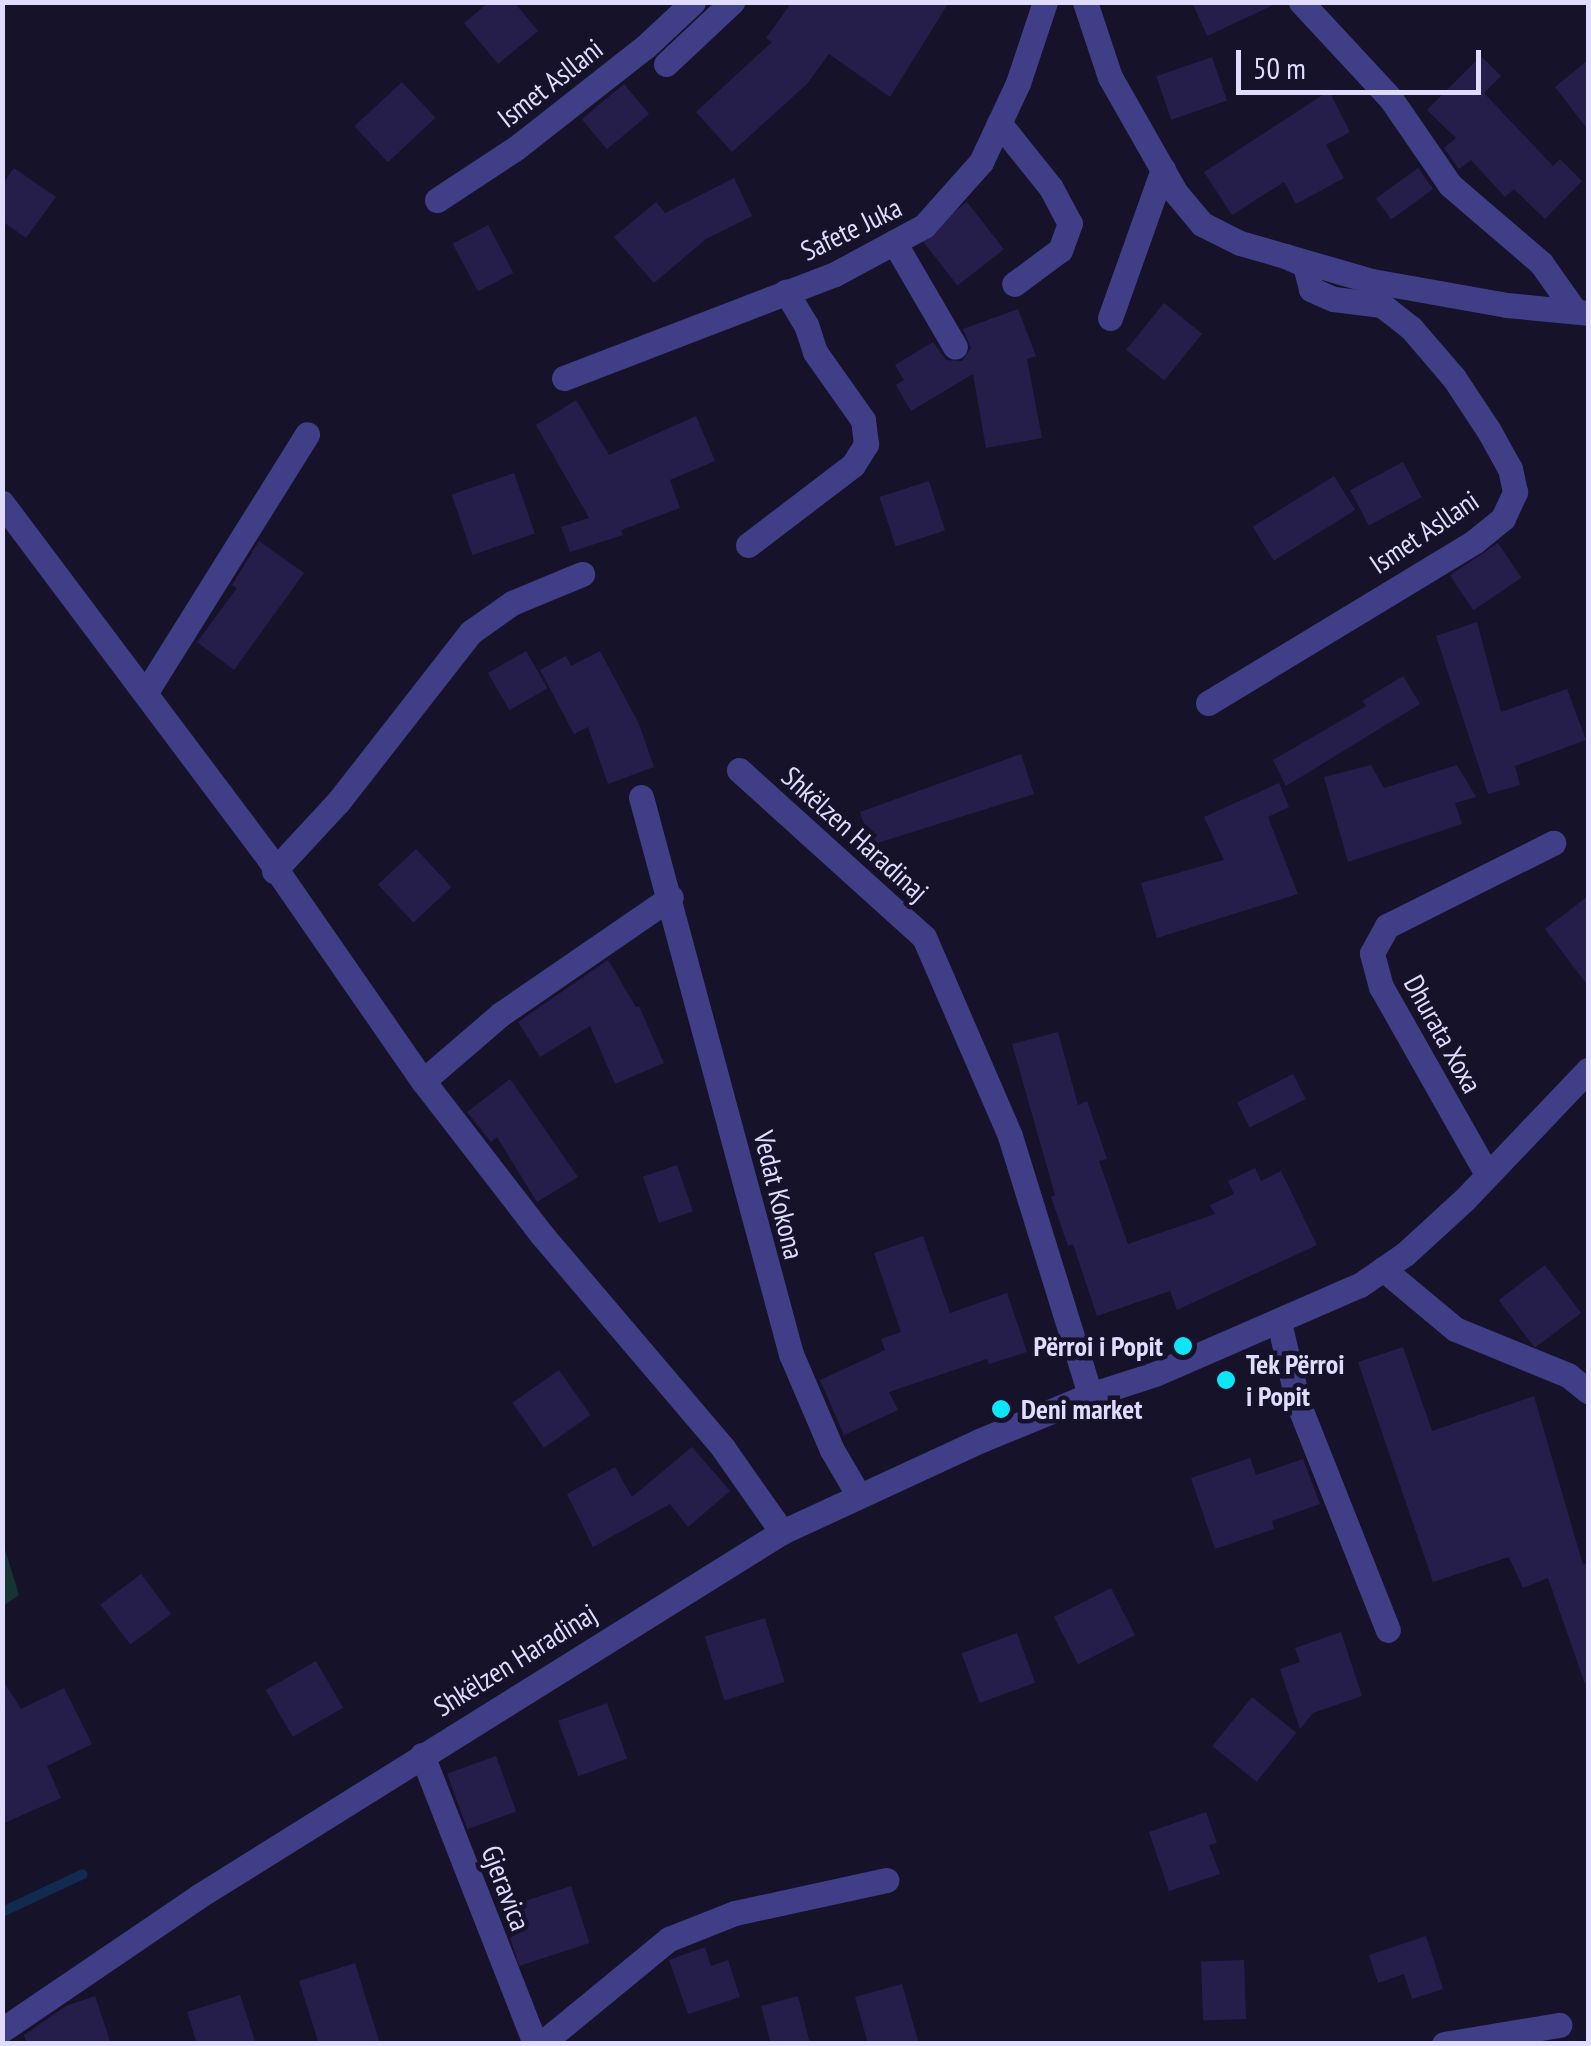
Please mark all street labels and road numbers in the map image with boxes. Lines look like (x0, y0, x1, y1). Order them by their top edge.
street label: Ismet Asllani (491, 31, 609, 135)
street label: Safete Juka (795, 190, 907, 268)
street label: Ismet Asllani (1363, 483, 1485, 581)
street label: Shkëlzen Haradinaj (775, 760, 935, 908)
street label: Dhurata Xoxa (1397, 969, 1489, 1099)
street label: Vedat Kokona (747, 1127, 811, 1263)
street label: Shkëlzen Haradinaj (428, 1597, 602, 1723)
street label: Gjeravica (474, 1841, 538, 1935)

